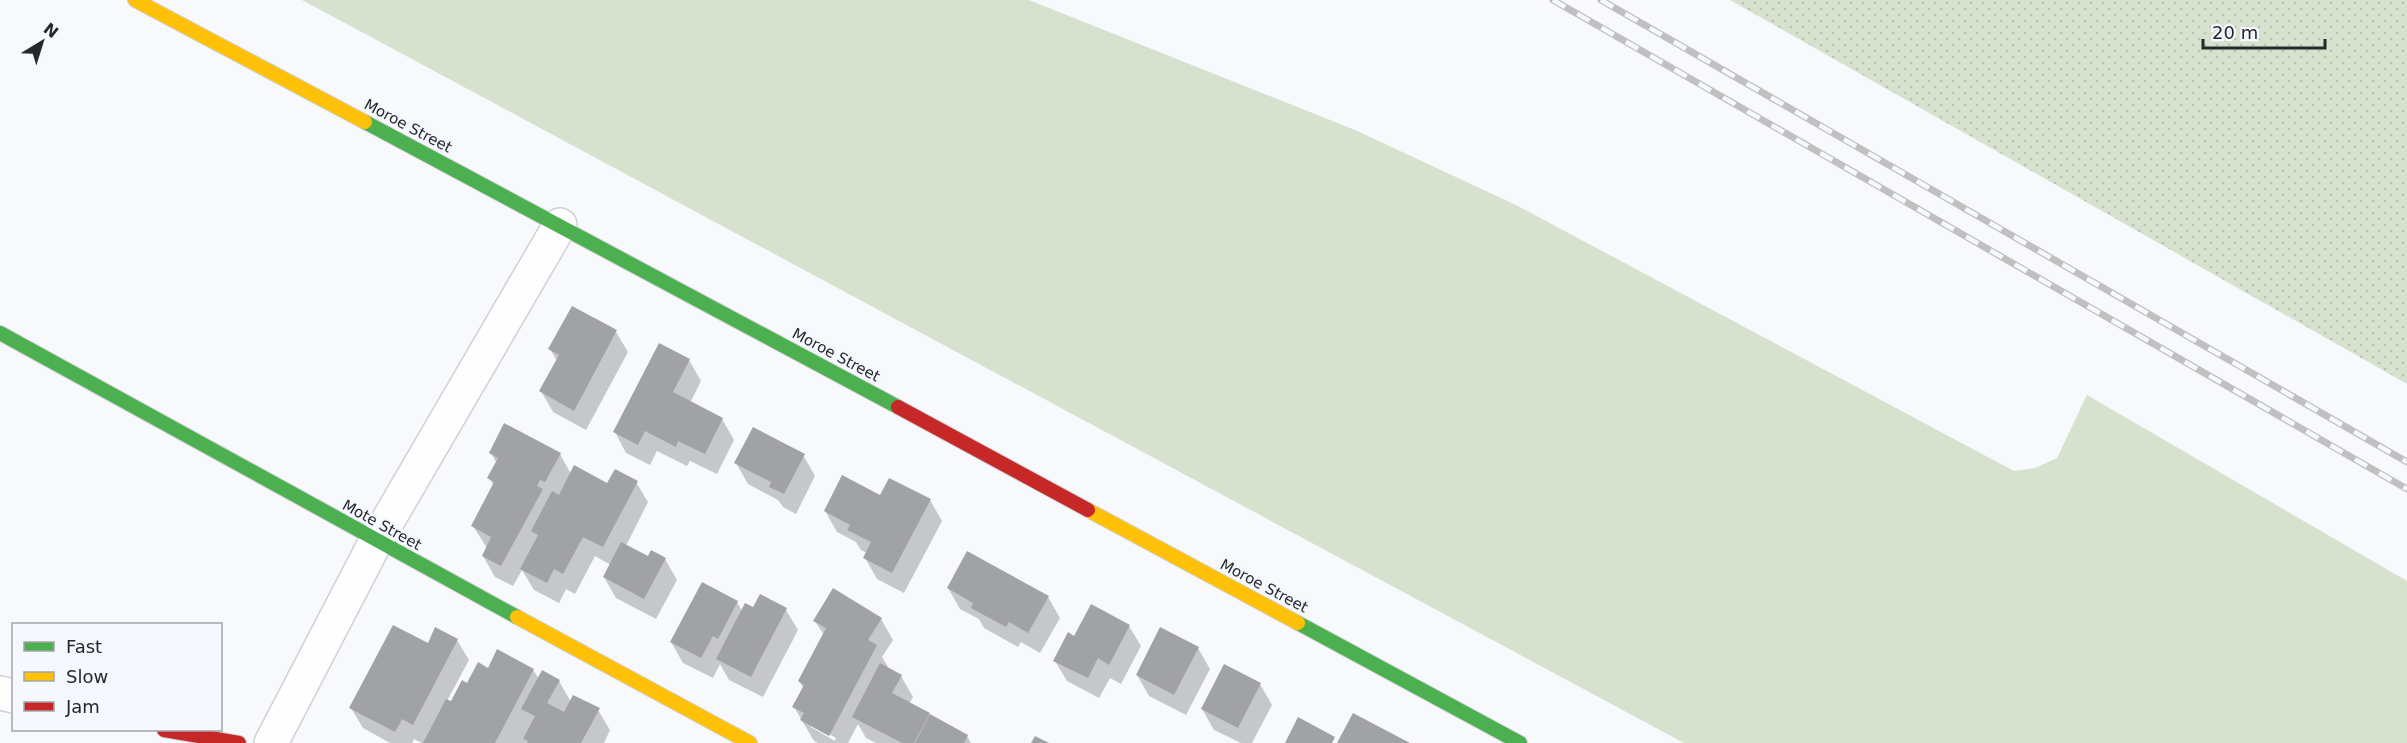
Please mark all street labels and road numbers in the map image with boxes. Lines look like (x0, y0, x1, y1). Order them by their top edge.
street label: Moroe Street (361, 95, 455, 157)
street label: Moroe Street (789, 324, 883, 386)
street label: Mote Street (339, 496, 425, 554)
street label: Moroe Street (1217, 555, 1311, 617)

